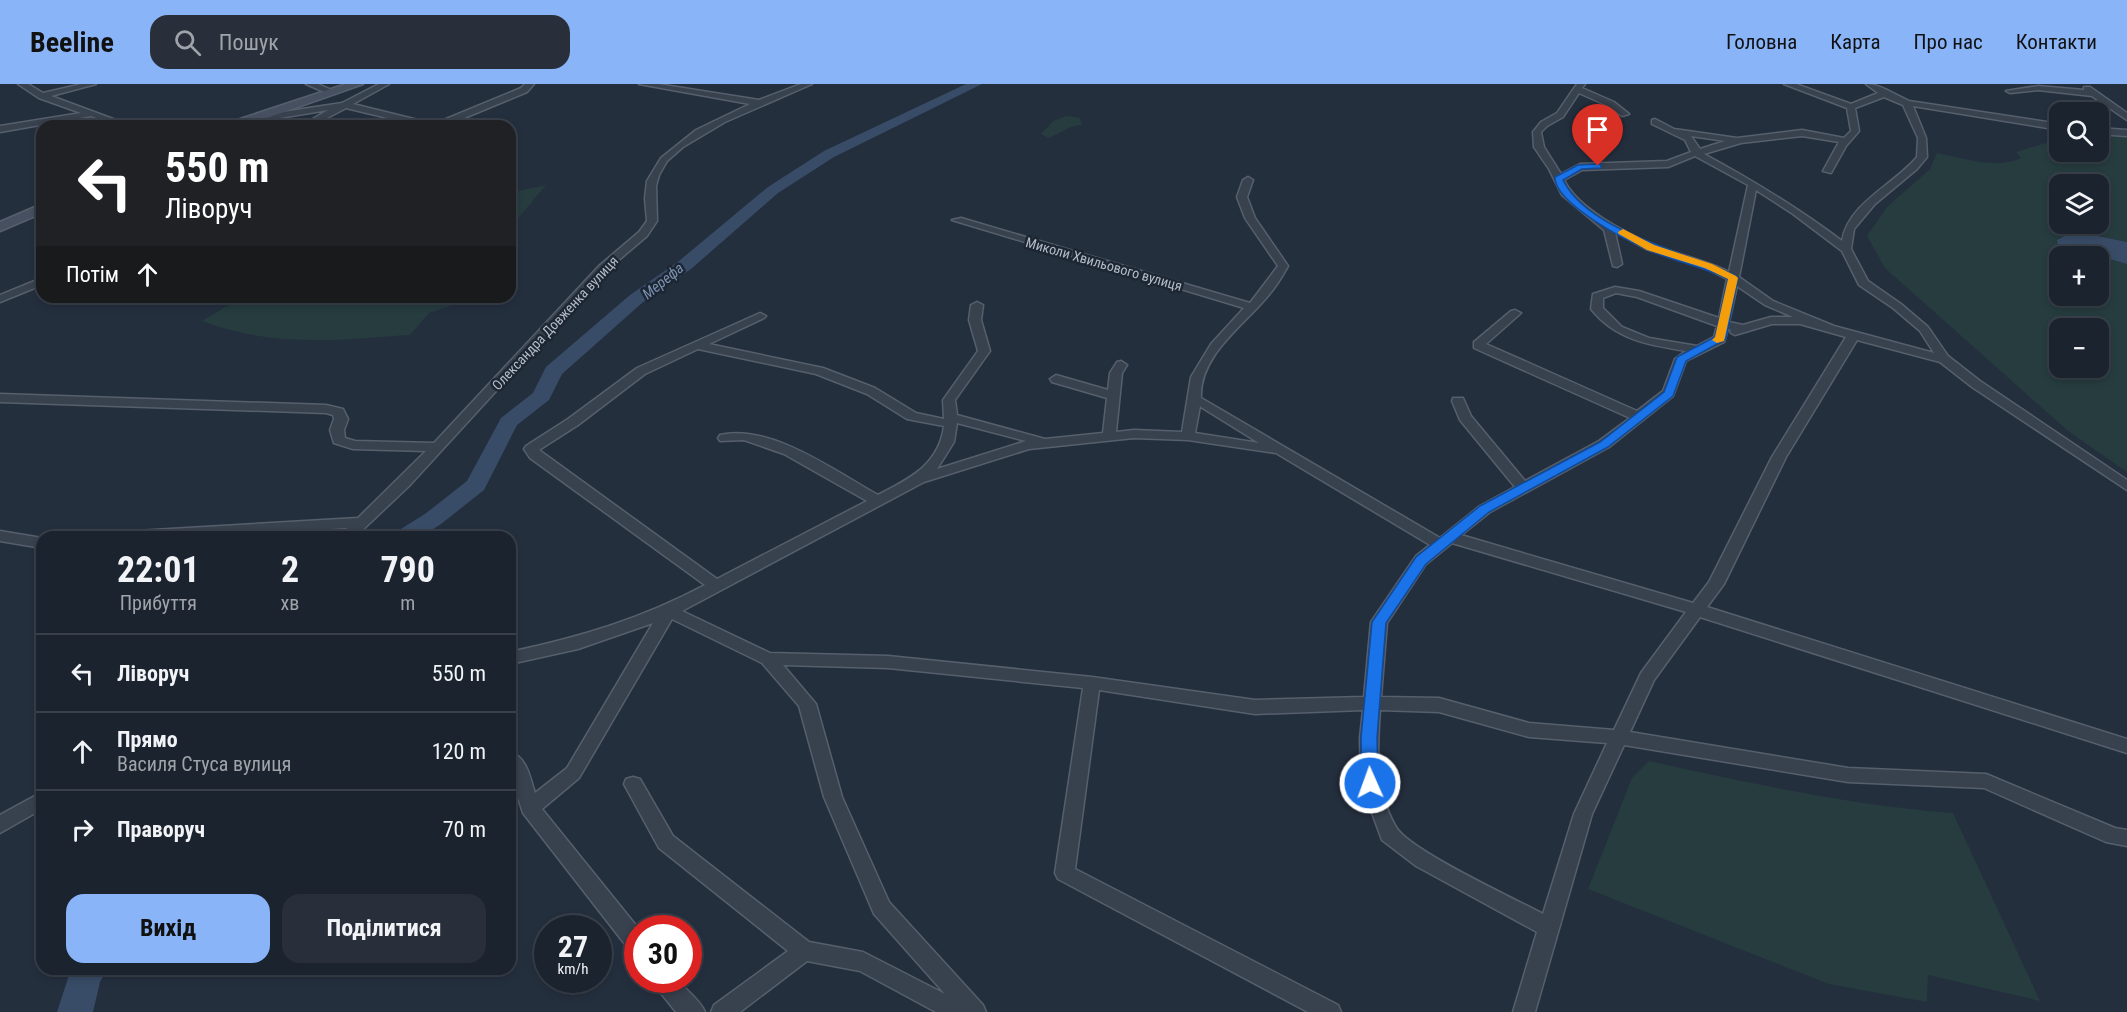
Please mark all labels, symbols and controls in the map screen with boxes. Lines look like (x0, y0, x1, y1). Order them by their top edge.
search box (150, 15, 570, 69)
text: Beeline (30, 26, 114, 59)
icon: search (171, 26, 204, 59)
text: Пошук (219, 30, 279, 55)
text: Головна (1726, 30, 1797, 54)
text: Карта (1830, 30, 1881, 54)
text: Про нас (1914, 30, 1983, 54)
text: Контакти (2016, 30, 2097, 54)
map controls (2049, 102, 2109, 378)
button: search (2049, 102, 2109, 162)
pin (1572, 104, 1623, 166)
icon: arrive (1581, 113, 1614, 146)
text: 550 m (165, 143, 270, 192)
icon: left (66, 144, 144, 222)
button: layers (2049, 174, 2109, 234)
text: Ліворуч (165, 193, 252, 225)
street label: Миколи Хвильового вулиця (1024, 234, 1184, 294)
button: + (2049, 246, 2109, 306)
street label: Олександра Довженка вулиця (489, 253, 621, 393)
icon: ahead (131, 258, 164, 291)
water label: Мерефа (639, 259, 687, 303)
text: Потім (66, 262, 119, 287)
button: − (2049, 318, 2109, 378)
text: 22:01 (117, 549, 200, 591)
text: 2 (281, 549, 299, 591)
text: 790 (380, 549, 435, 591)
text: Прибуття (120, 591, 197, 615)
text: хв (281, 591, 299, 615)
text: m (400, 591, 415, 615)
icon: left (66, 657, 99, 690)
text: Ліворуч (117, 661, 189, 686)
text: 550 m (432, 661, 486, 686)
text: Прямо (117, 727, 178, 752)
icon: ahead (66, 735, 99, 768)
text: 120 m (432, 739, 486, 764)
position arrow (1338, 751, 1402, 815)
text: Василя Стуса вулиця (117, 752, 291, 776)
icon: right (66, 813, 99, 846)
text: Праворуч (117, 817, 205, 842)
text: 70 m (443, 817, 486, 842)
button: Вихід (66, 894, 270, 963)
button: Поділитися (282, 894, 486, 963)
speed limit sign: 30 (624, 915, 702, 993)
text: 27 (558, 929, 588, 964)
text: km/h (558, 960, 588, 978)

